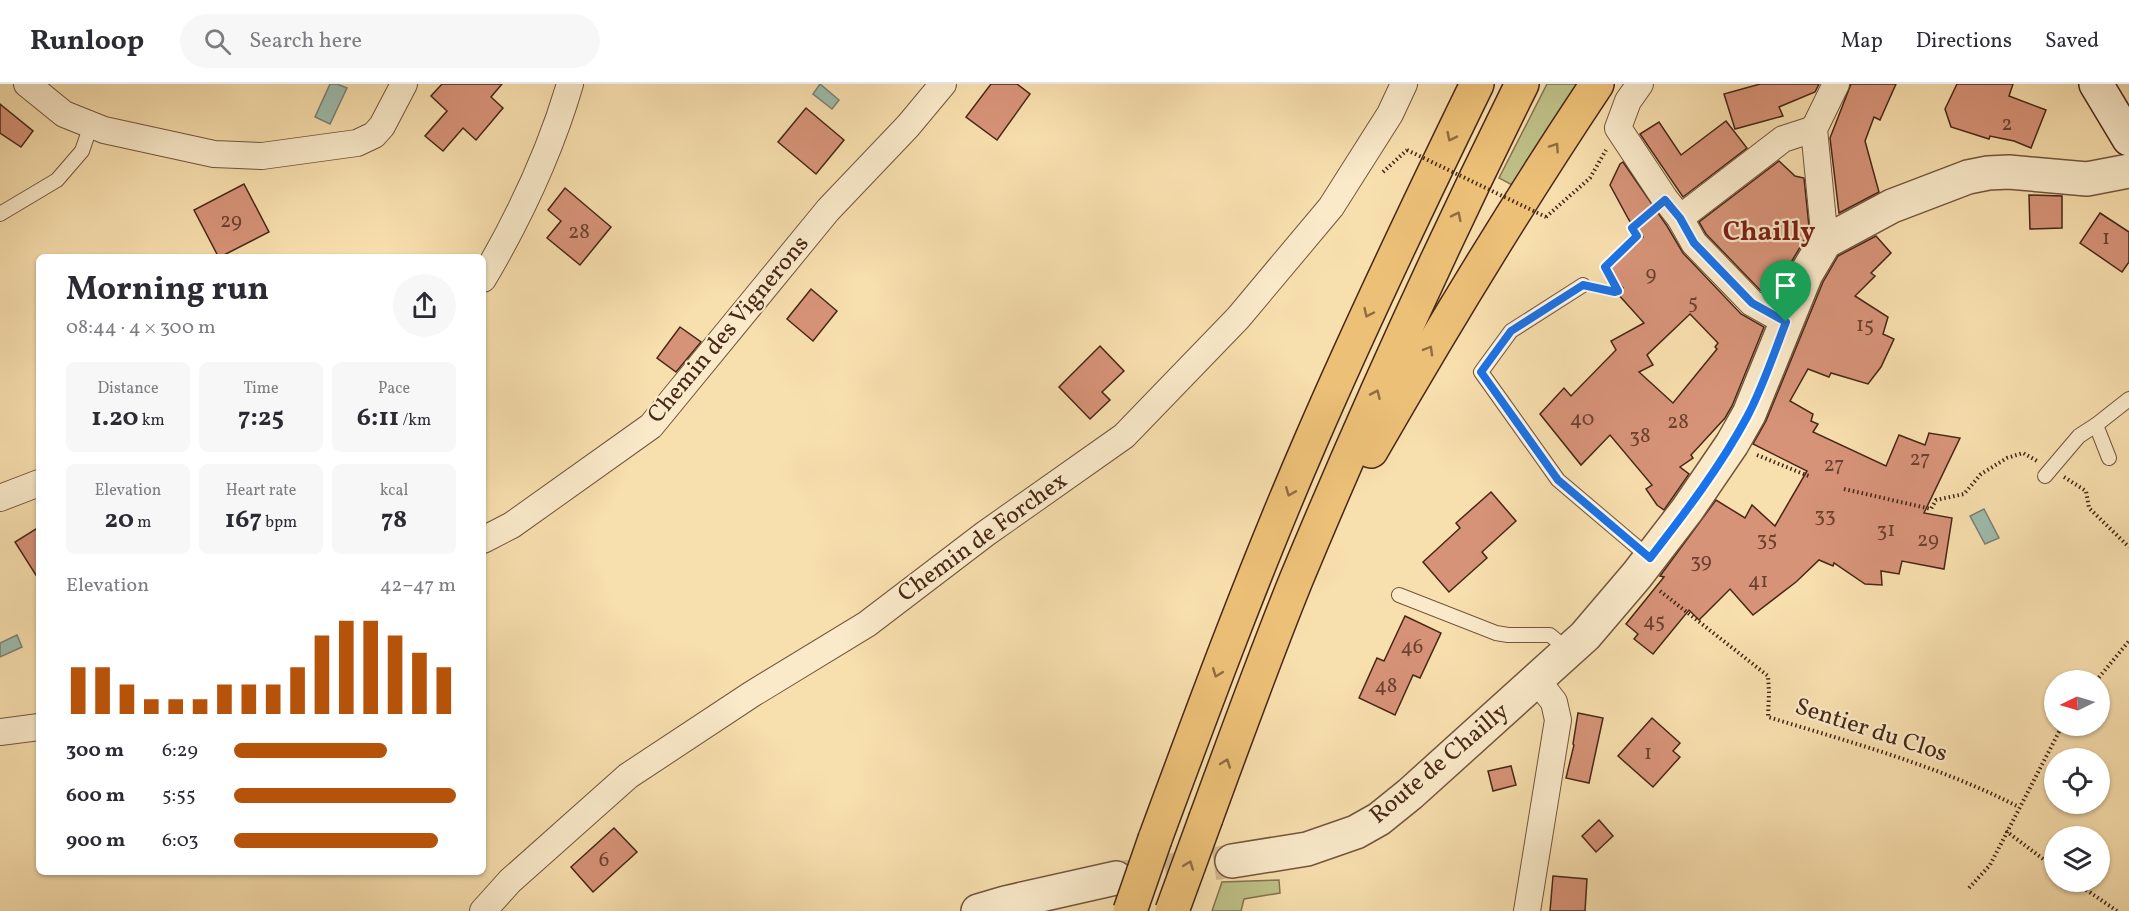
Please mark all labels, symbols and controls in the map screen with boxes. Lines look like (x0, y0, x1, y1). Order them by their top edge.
search box (180, 14, 600, 68)
text: Runloop (30, 22, 144, 61)
icon: search (201, 25, 234, 58)
text: Search here (249, 26, 362, 57)
text: Map (1841, 27, 1883, 56)
text: Directions (1916, 27, 2012, 56)
text: Saved (2045, 27, 2099, 56)
house number: 2 (2001, 110, 2013, 139)
one-way arrow (1447, 130, 1458, 141)
one-way arrow (1548, 143, 1559, 154)
house number: 29 (220, 207, 242, 236)
one-way arrow (1450, 212, 1462, 223)
district label: Chailly (1723, 214, 1815, 252)
house number: 28 (568, 218, 590, 247)
house number: 1 (2102, 224, 2110, 253)
street label: Chemin des Vignerons (640, 229, 818, 431)
house number: 9 (1646, 260, 1657, 289)
pin (1760, 260, 1811, 322)
text: Morning run (66, 268, 269, 314)
icon: arrive (1769, 269, 1802, 302)
button: share (393, 274, 456, 337)
house number: 5 (1688, 288, 1698, 317)
one-way arrow (1363, 307, 1375, 318)
house number: 15 (1856, 311, 1874, 340)
text: 08:44 · 4 × 300 m (66, 314, 216, 342)
one-way arrow (1422, 346, 1433, 356)
text: Distance (97, 378, 159, 400)
text: Time (243, 378, 279, 400)
text: Pace (378, 378, 410, 400)
one-way arrow (1369, 389, 1381, 400)
text: 1.20 (91, 400, 139, 436)
text: 7:25 (238, 400, 284, 436)
text: 6:11 (357, 400, 399, 436)
house number: 40 (1570, 405, 1594, 434)
house number: 28 (1667, 408, 1689, 437)
text: km (139, 410, 165, 432)
text: /km (399, 410, 431, 432)
house number: 38 (1629, 422, 1651, 451)
house number: 27 (1910, 445, 1930, 474)
house number: 27 (1824, 451, 1844, 480)
street label: Chemin de Forchex (891, 465, 1075, 611)
text: Elevation (95, 480, 161, 502)
text: Heart rate (226, 480, 296, 502)
text: kcal (380, 480, 408, 502)
one-way arrow (1285, 485, 1297, 496)
house number: 33 (1814, 501, 1836, 530)
text: 20 (105, 502, 134, 538)
text: 167 (225, 502, 262, 538)
text: 78 (381, 502, 407, 538)
text: m (134, 512, 151, 534)
text: bpm (262, 512, 297, 534)
house number: 31 (1877, 516, 1895, 545)
house number: 35 (1757, 525, 1777, 554)
house number: 29 (1917, 526, 1939, 555)
house number: 39 (1690, 547, 1712, 576)
house number: 41 (1748, 567, 1768, 596)
text: Elevation (66, 572, 149, 600)
text: 42–47 m (380, 572, 456, 600)
house number: 45 (1643, 607, 1665, 636)
house number: 46 (1401, 633, 1423, 662)
one-way arrow (1212, 666, 1224, 677)
north arrow (2044, 670, 2110, 736)
map controls (2044, 670, 2110, 892)
house number: 48 (1375, 672, 1397, 701)
street label: Sentier du Clos (1790, 690, 1952, 772)
street label: Route de Chailly (1363, 695, 1517, 833)
text: 300 m (66, 737, 124, 765)
text: 6:29 (162, 737, 198, 765)
house number: 1 (1644, 739, 1652, 768)
button: locate (2044, 748, 2110, 814)
one-way arrow (1219, 759, 1232, 769)
text: 600 m (66, 782, 125, 810)
text: 5:55 (162, 782, 196, 810)
button: layers (2044, 826, 2110, 892)
text: 900 m (66, 827, 125, 855)
text: 6:03 (162, 827, 199, 855)
house number: 6 (599, 846, 609, 875)
one-way arrow (1182, 860, 1194, 871)

